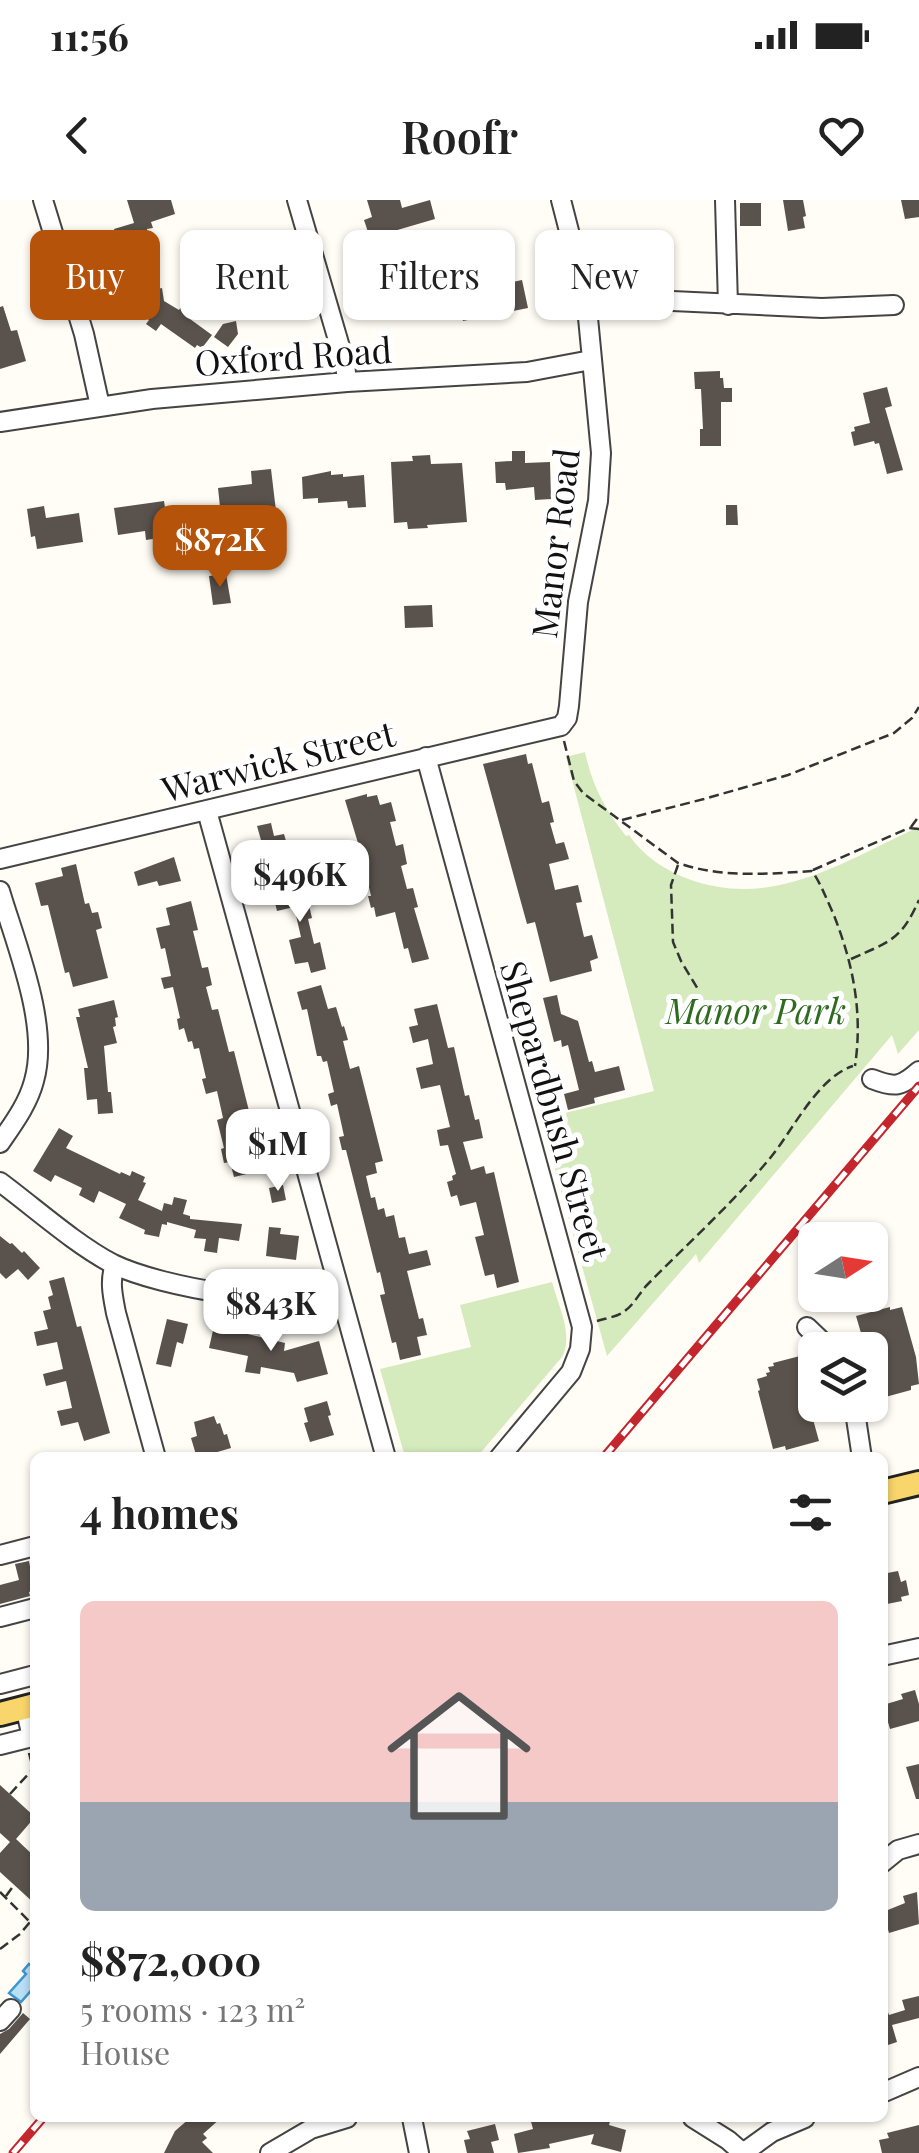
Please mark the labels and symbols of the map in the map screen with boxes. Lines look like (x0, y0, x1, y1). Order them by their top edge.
street label: Oxford Road (193, 325, 393, 385)
street label: Manor Road (519, 445, 589, 641)
pin: $872K (150, 505, 290, 590)
street label: Warwick Street (156, 708, 400, 812)
pin: $496K (230, 840, 370, 925)
street label: Shepardbush Street (491, 955, 621, 1266)
park label: Manor Park (664, 986, 846, 1033)
pin: $1M (230, 1109, 326, 1194)
north arrow (798, 1222, 888, 1312)
pin: $843K (201, 1269, 341, 1354)

